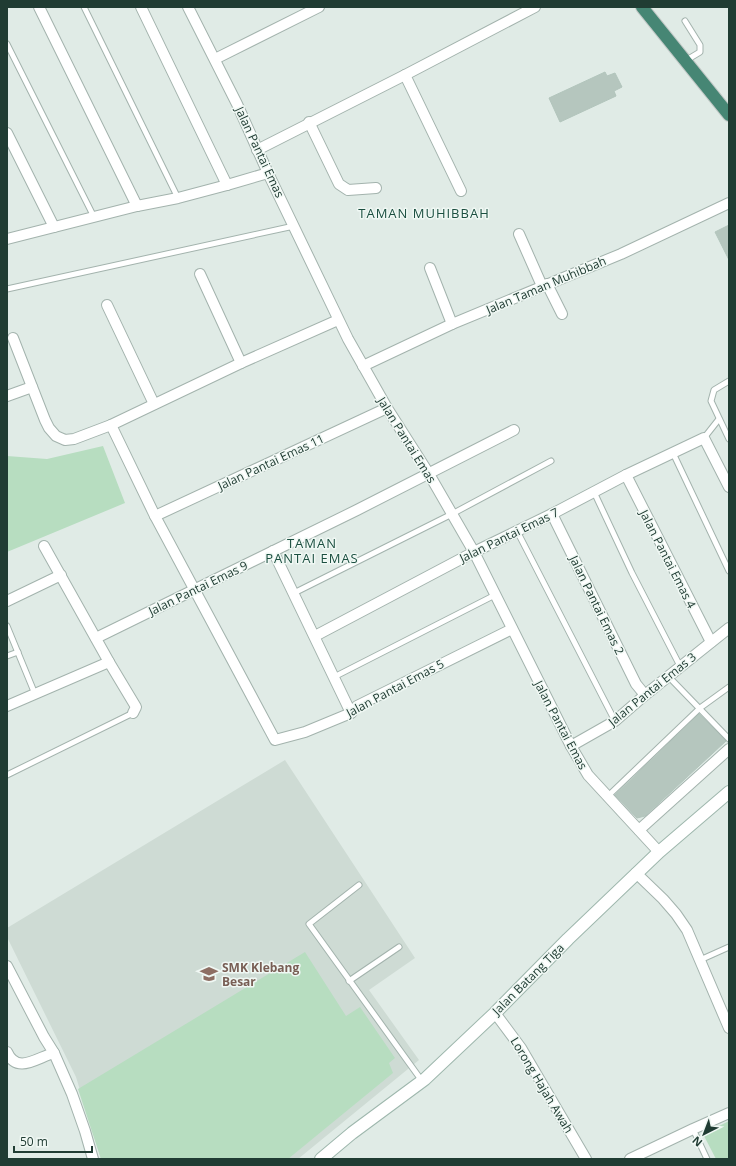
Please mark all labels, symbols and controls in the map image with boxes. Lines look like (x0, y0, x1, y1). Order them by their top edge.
street label: Jalan Pantai Emas (231, 103, 289, 201)
district label: TAMAN MUHIBBAH (358, 204, 490, 222)
street label: Jalan Taman Muhibbah (482, 252, 609, 318)
street label: Jalan Pantai Emas (373, 393, 440, 487)
street label: Jalan Pantai Emas 11 (214, 430, 327, 495)
street label: Jalan Pantai Emas 7 (456, 504, 562, 567)
street label: Jalan Pantai Emas 4 (635, 506, 700, 611)
district label: TAMAN PANTAI EMAS (265, 534, 359, 567)
street label: Jalan Pantai Emas 2 (565, 552, 628, 658)
street label: Jalan Pantai Emas 9 (145, 557, 251, 620)
street label: Jalan Pantai Emas 3 (604, 648, 700, 730)
street label: Jalan Pantai Emas 5 (342, 655, 447, 721)
street label: Jalan Pantai Emas (530, 677, 592, 773)
street label: Jalan Batang Tiga (488, 939, 568, 1019)
place label: SMK Klebang Besar (222, 959, 299, 990)
school or university icon: SMK Klebang Besar (199, 964, 219, 984)
street label: Lorong Hajah Awah (507, 1034, 577, 1136)
north arrow (684, 1114, 724, 1154)
scale bar (14, 1128, 92, 1154)
text: 50 m (20, 1133, 48, 1150)
text: N (689, 1133, 705, 1150)

